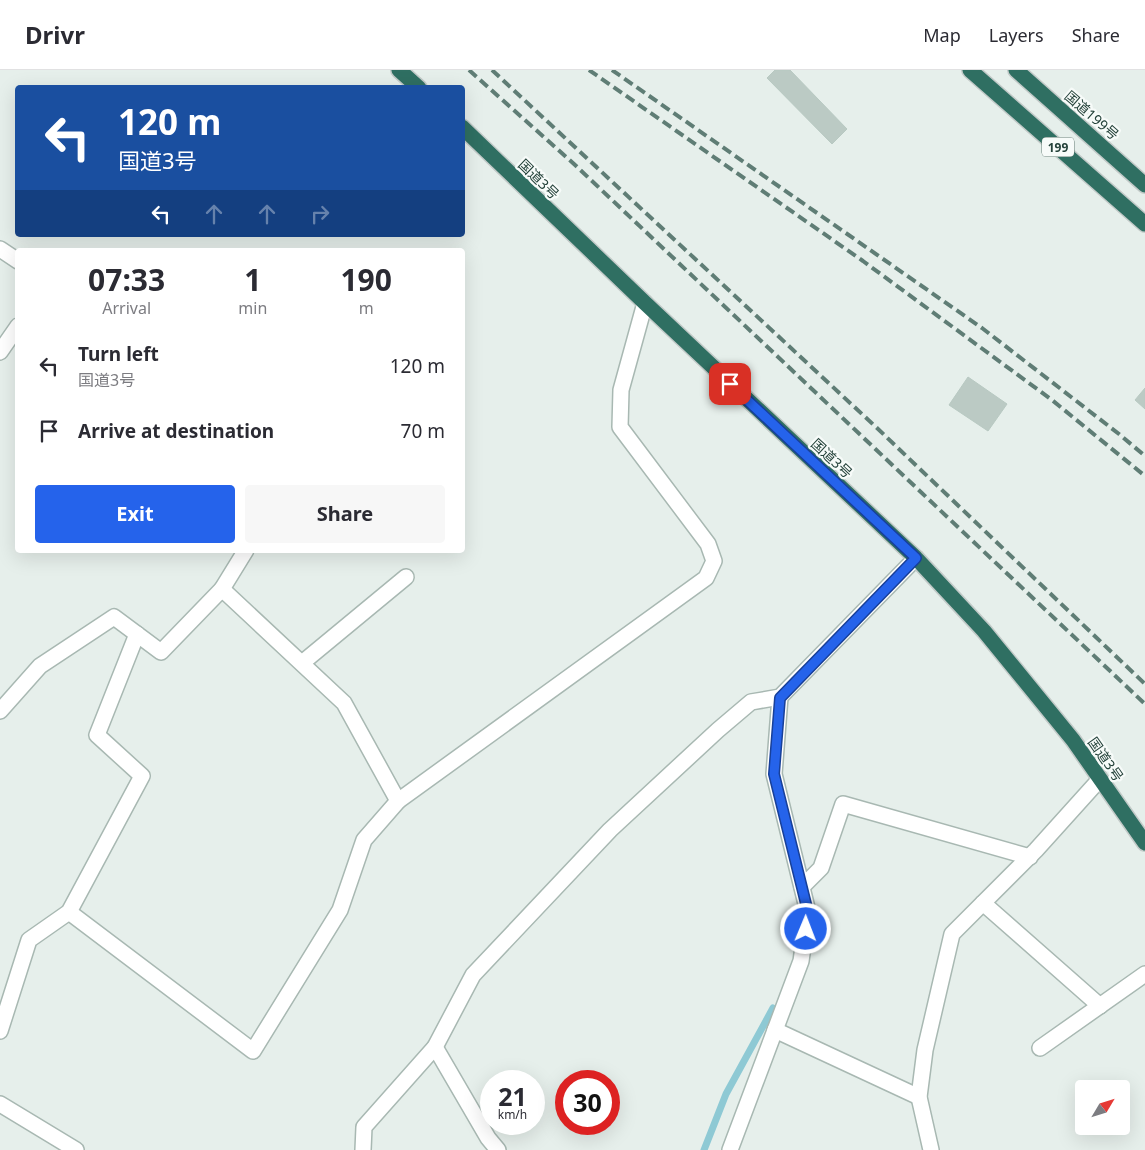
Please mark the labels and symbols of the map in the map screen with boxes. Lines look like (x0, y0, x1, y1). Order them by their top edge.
street label: 国道199号 (1061, 86, 1123, 144)
road number: 199 (1042, 138, 1074, 156)
street label: 国道3号 (514, 155, 564, 203)
pin (709, 363, 751, 405)
street label: 国道3号 (807, 434, 857, 482)
street label: 国道3号 (1084, 733, 1128, 785)
position arrow (779, 902, 831, 954)
speed limit sign: 30 (555, 1070, 620, 1135)
north arrow (1075, 1080, 1130, 1135)

